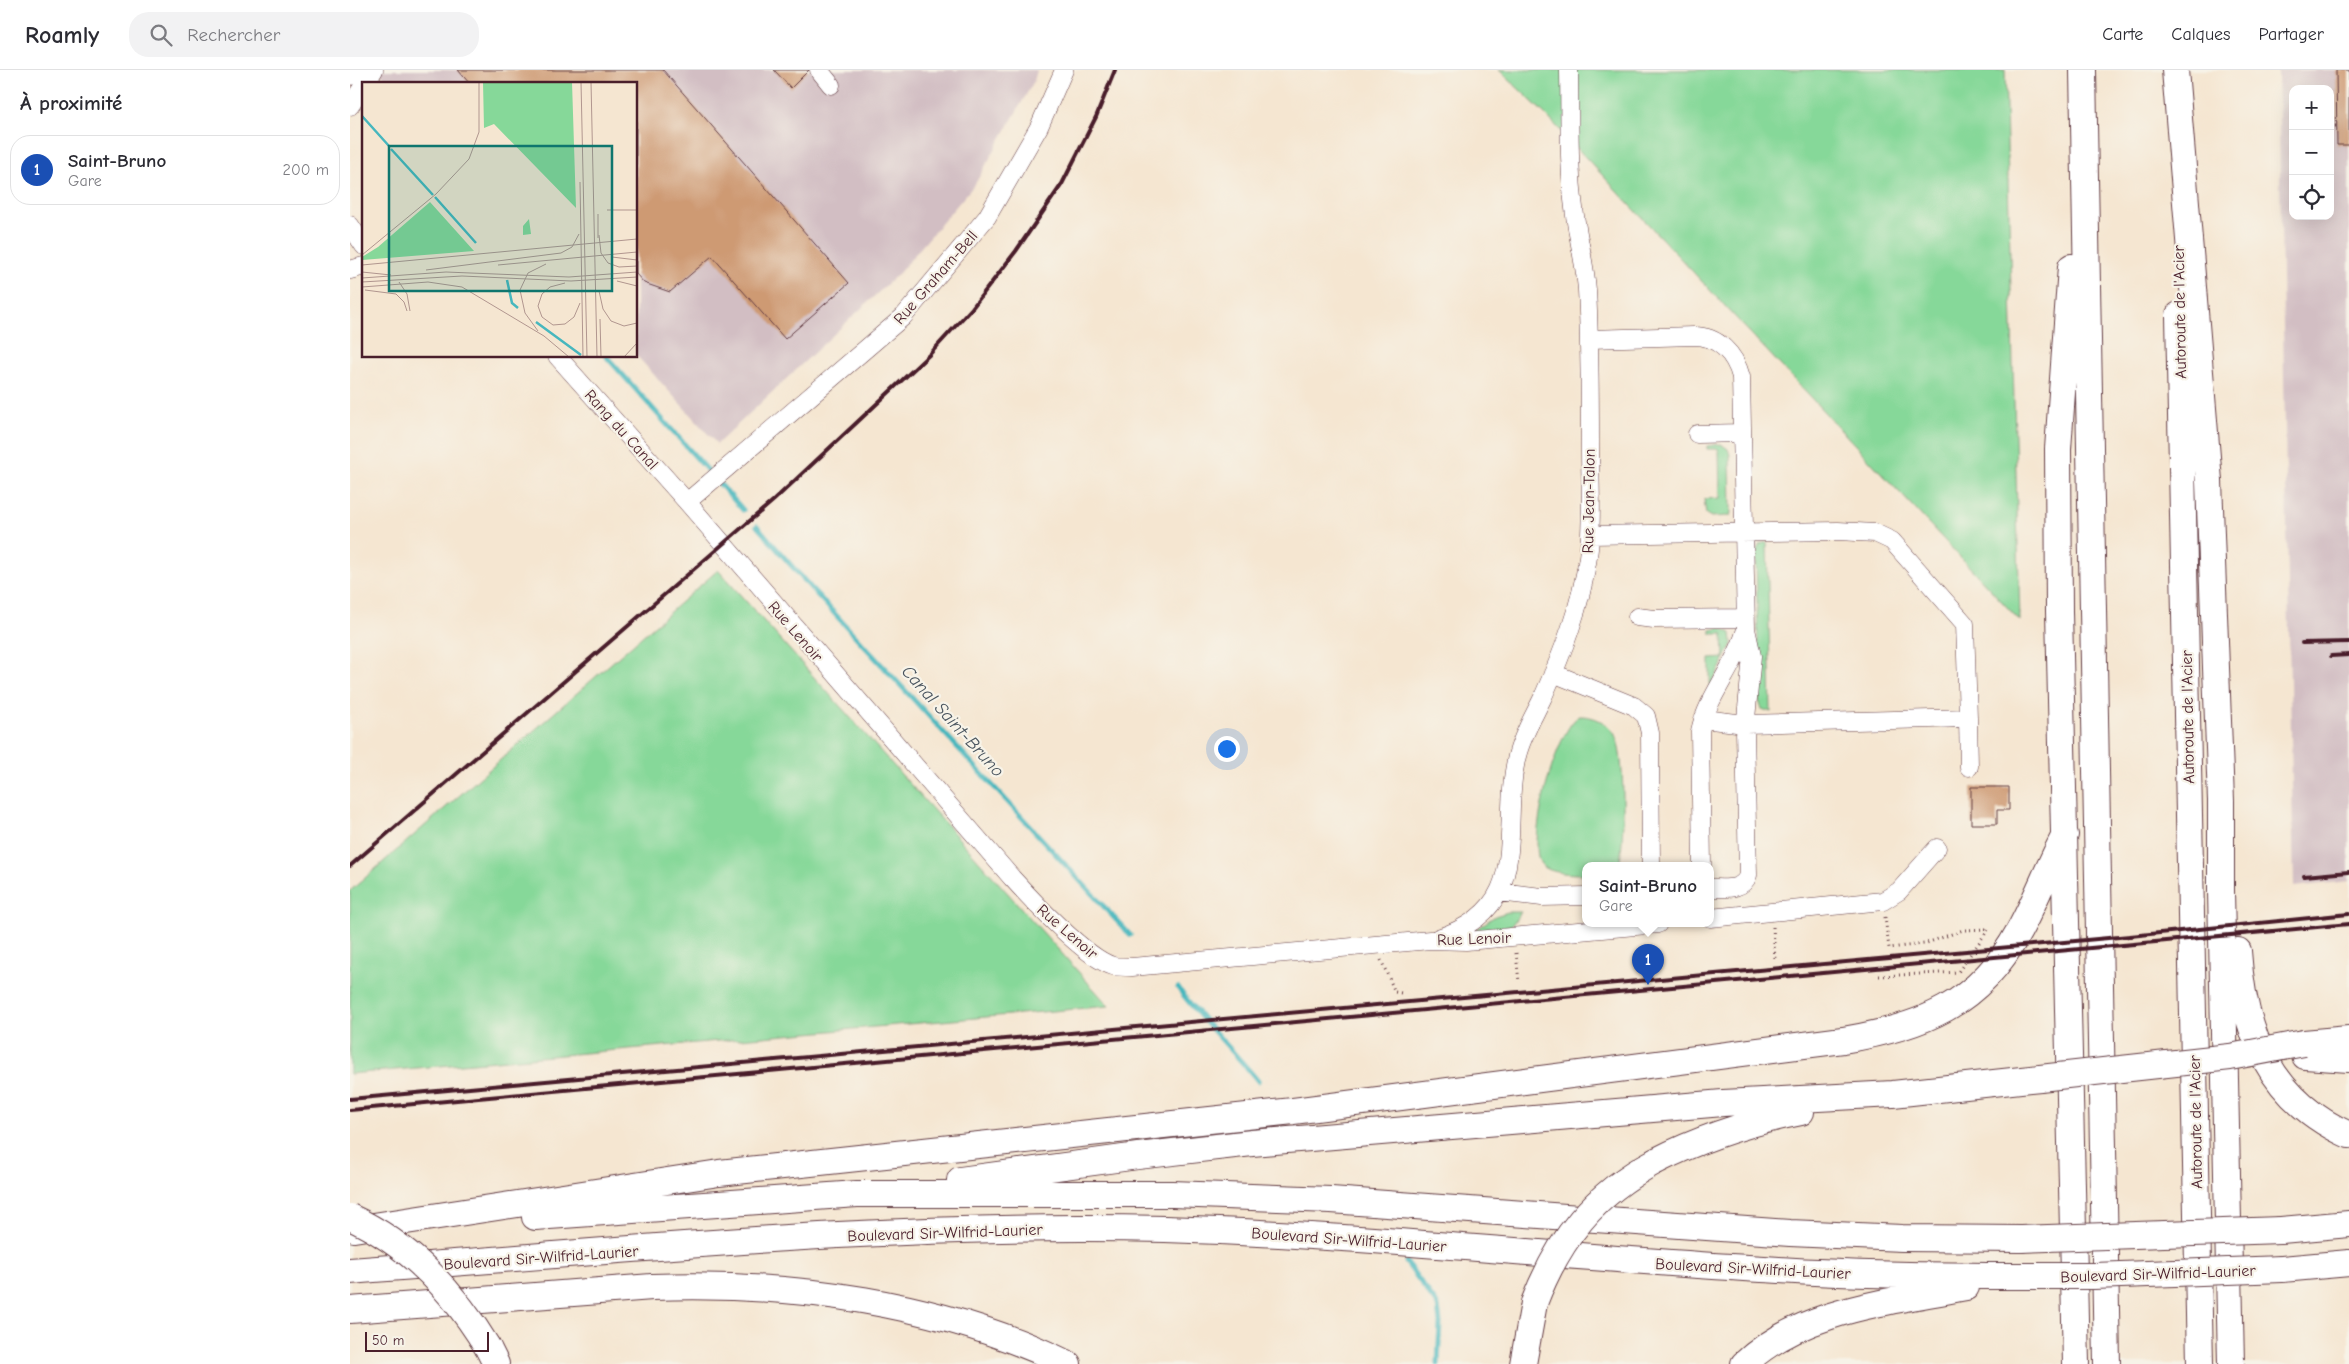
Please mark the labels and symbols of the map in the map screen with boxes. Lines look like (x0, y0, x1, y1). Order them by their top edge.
inset map (362, 82, 638, 358)
street label: Rue Graham-Bell (890, 227, 981, 328)
street label: Autoroute de l'Acier (2170, 244, 2190, 379)
street label: Rang du Canal (581, 386, 662, 473)
street label: Rue Jean-Talon (1579, 448, 1599, 554)
street label: Rue Lenoir (764, 598, 827, 666)
street label: Autoroute de l'Acier (2178, 649, 2198, 784)
water label: Canal Saint-Bruno (897, 661, 1008, 781)
your location (1214, 736, 1240, 762)
street label: Rue Lenoir (1033, 901, 1102, 963)
street label: Rue Lenoir (1437, 929, 1512, 949)
pin: 1 (1632, 944, 1664, 985)
street label: Autoroute de l'Acier (2186, 1054, 2206, 1189)
street label: Boulevard Sir-Wilfrid-Laurier (847, 1221, 1044, 1245)
street label: Boulevard Sir-Wilfrid-Laurier (1251, 1224, 1448, 1256)
street label: Boulevard Sir-Wilfrid-Laurier (443, 1242, 640, 1274)
street label: Boulevard Sir-Wilfrid-Laurier (1655, 1255, 1852, 1283)
street label: Boulevard Sir-Wilfrid-Laurier (2060, 1262, 2257, 1286)
scale bar (365, 1329, 489, 1352)

